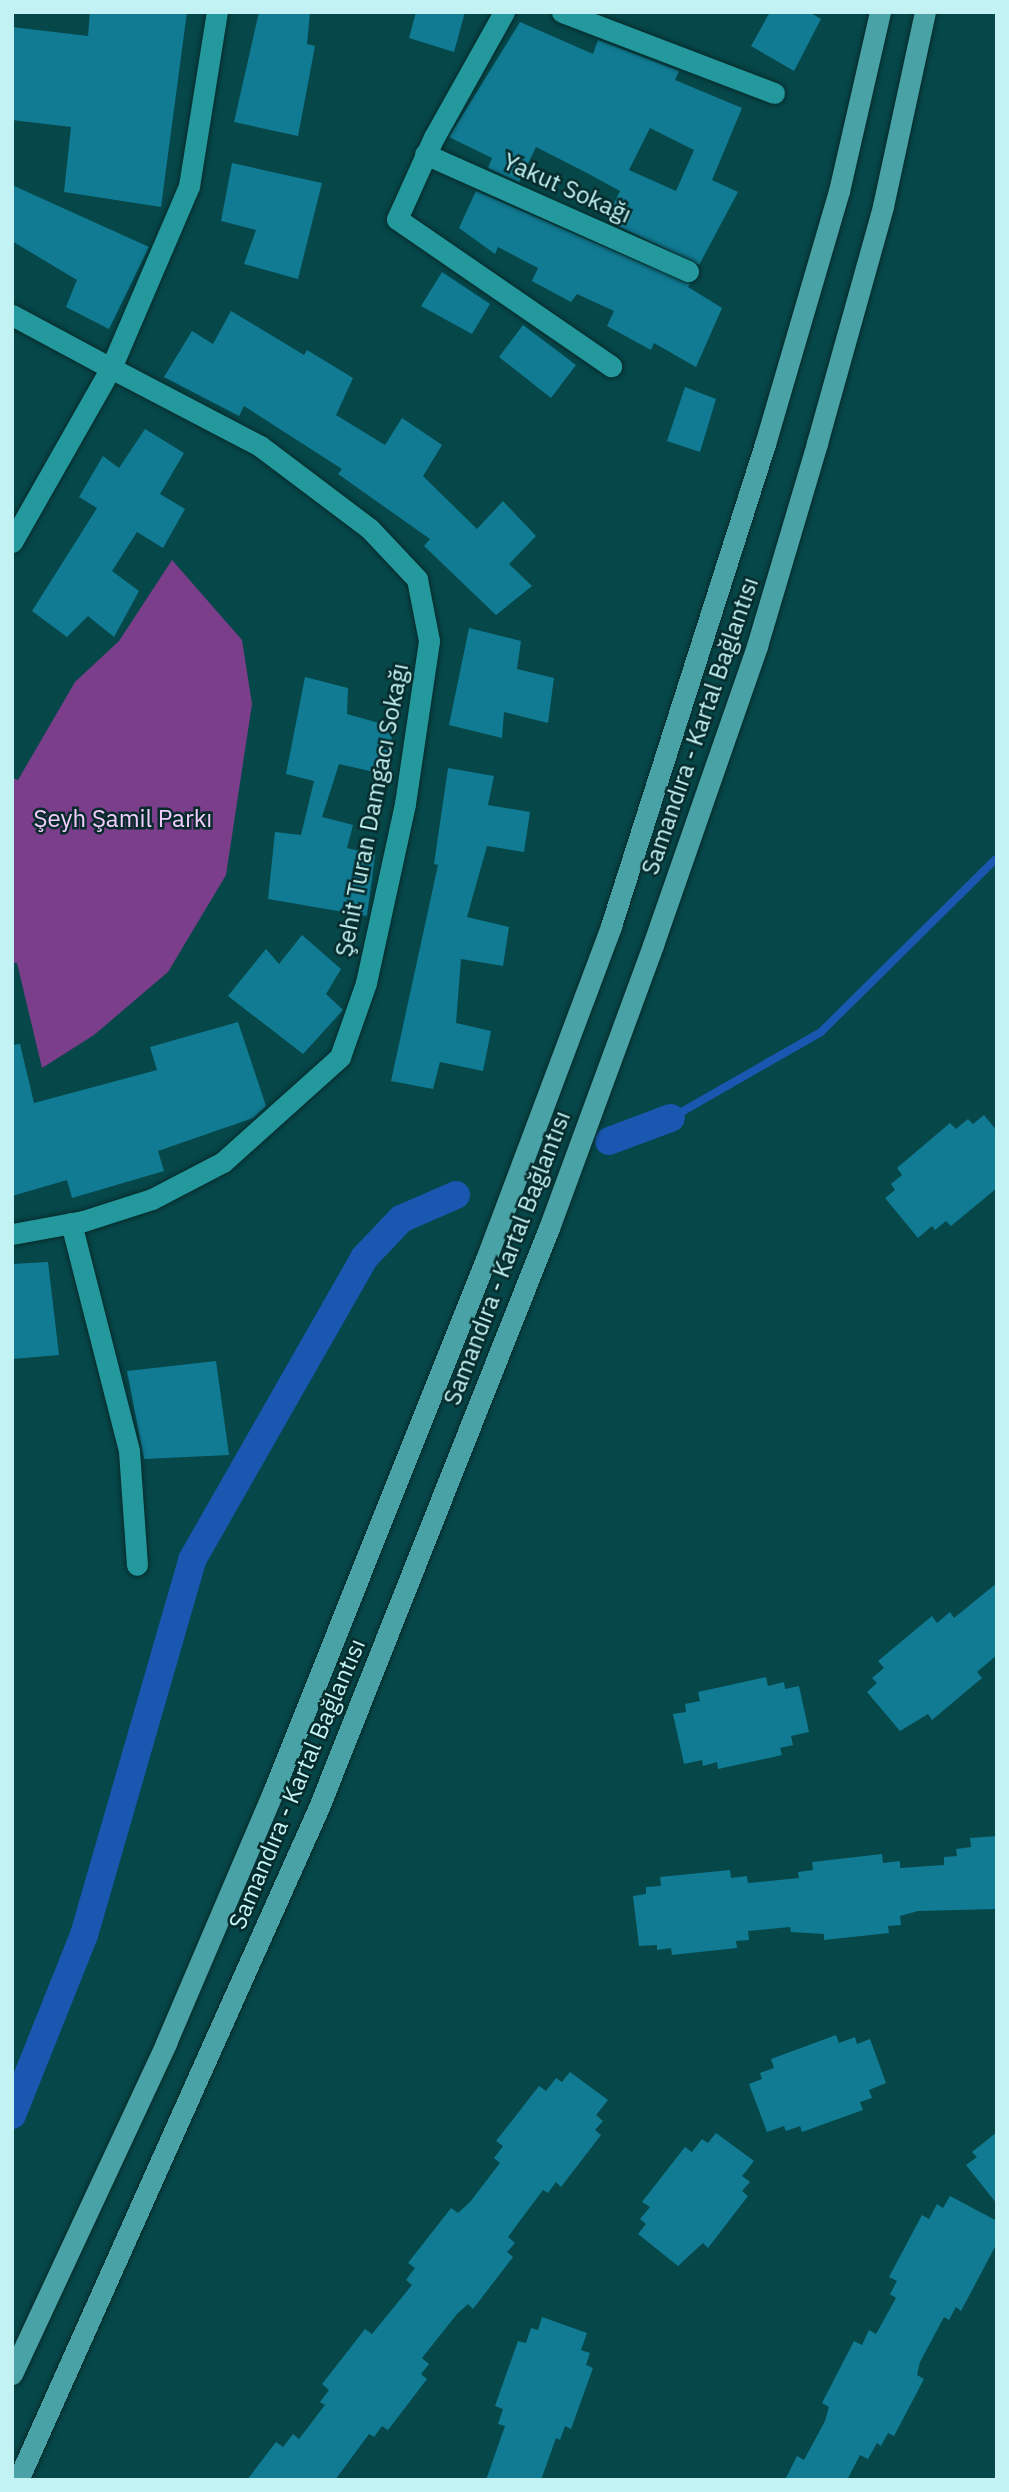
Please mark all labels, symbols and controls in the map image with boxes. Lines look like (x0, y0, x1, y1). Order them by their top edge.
street label: Yakut Sokağı (498, 147, 636, 229)
street label: Samandıra - Kartal Bağlantısı (635, 573, 765, 879)
street label: Şehit Turan Damgacı Sokağı (329, 661, 415, 959)
park label: Şeyh Şamil Parkı (34, 805, 212, 833)
street label: Samandıra - Kartal Bağlantısı (438, 1107, 576, 1409)
street label: Samandıra - Kartal Bağlantısı (223, 1634, 371, 1934)

